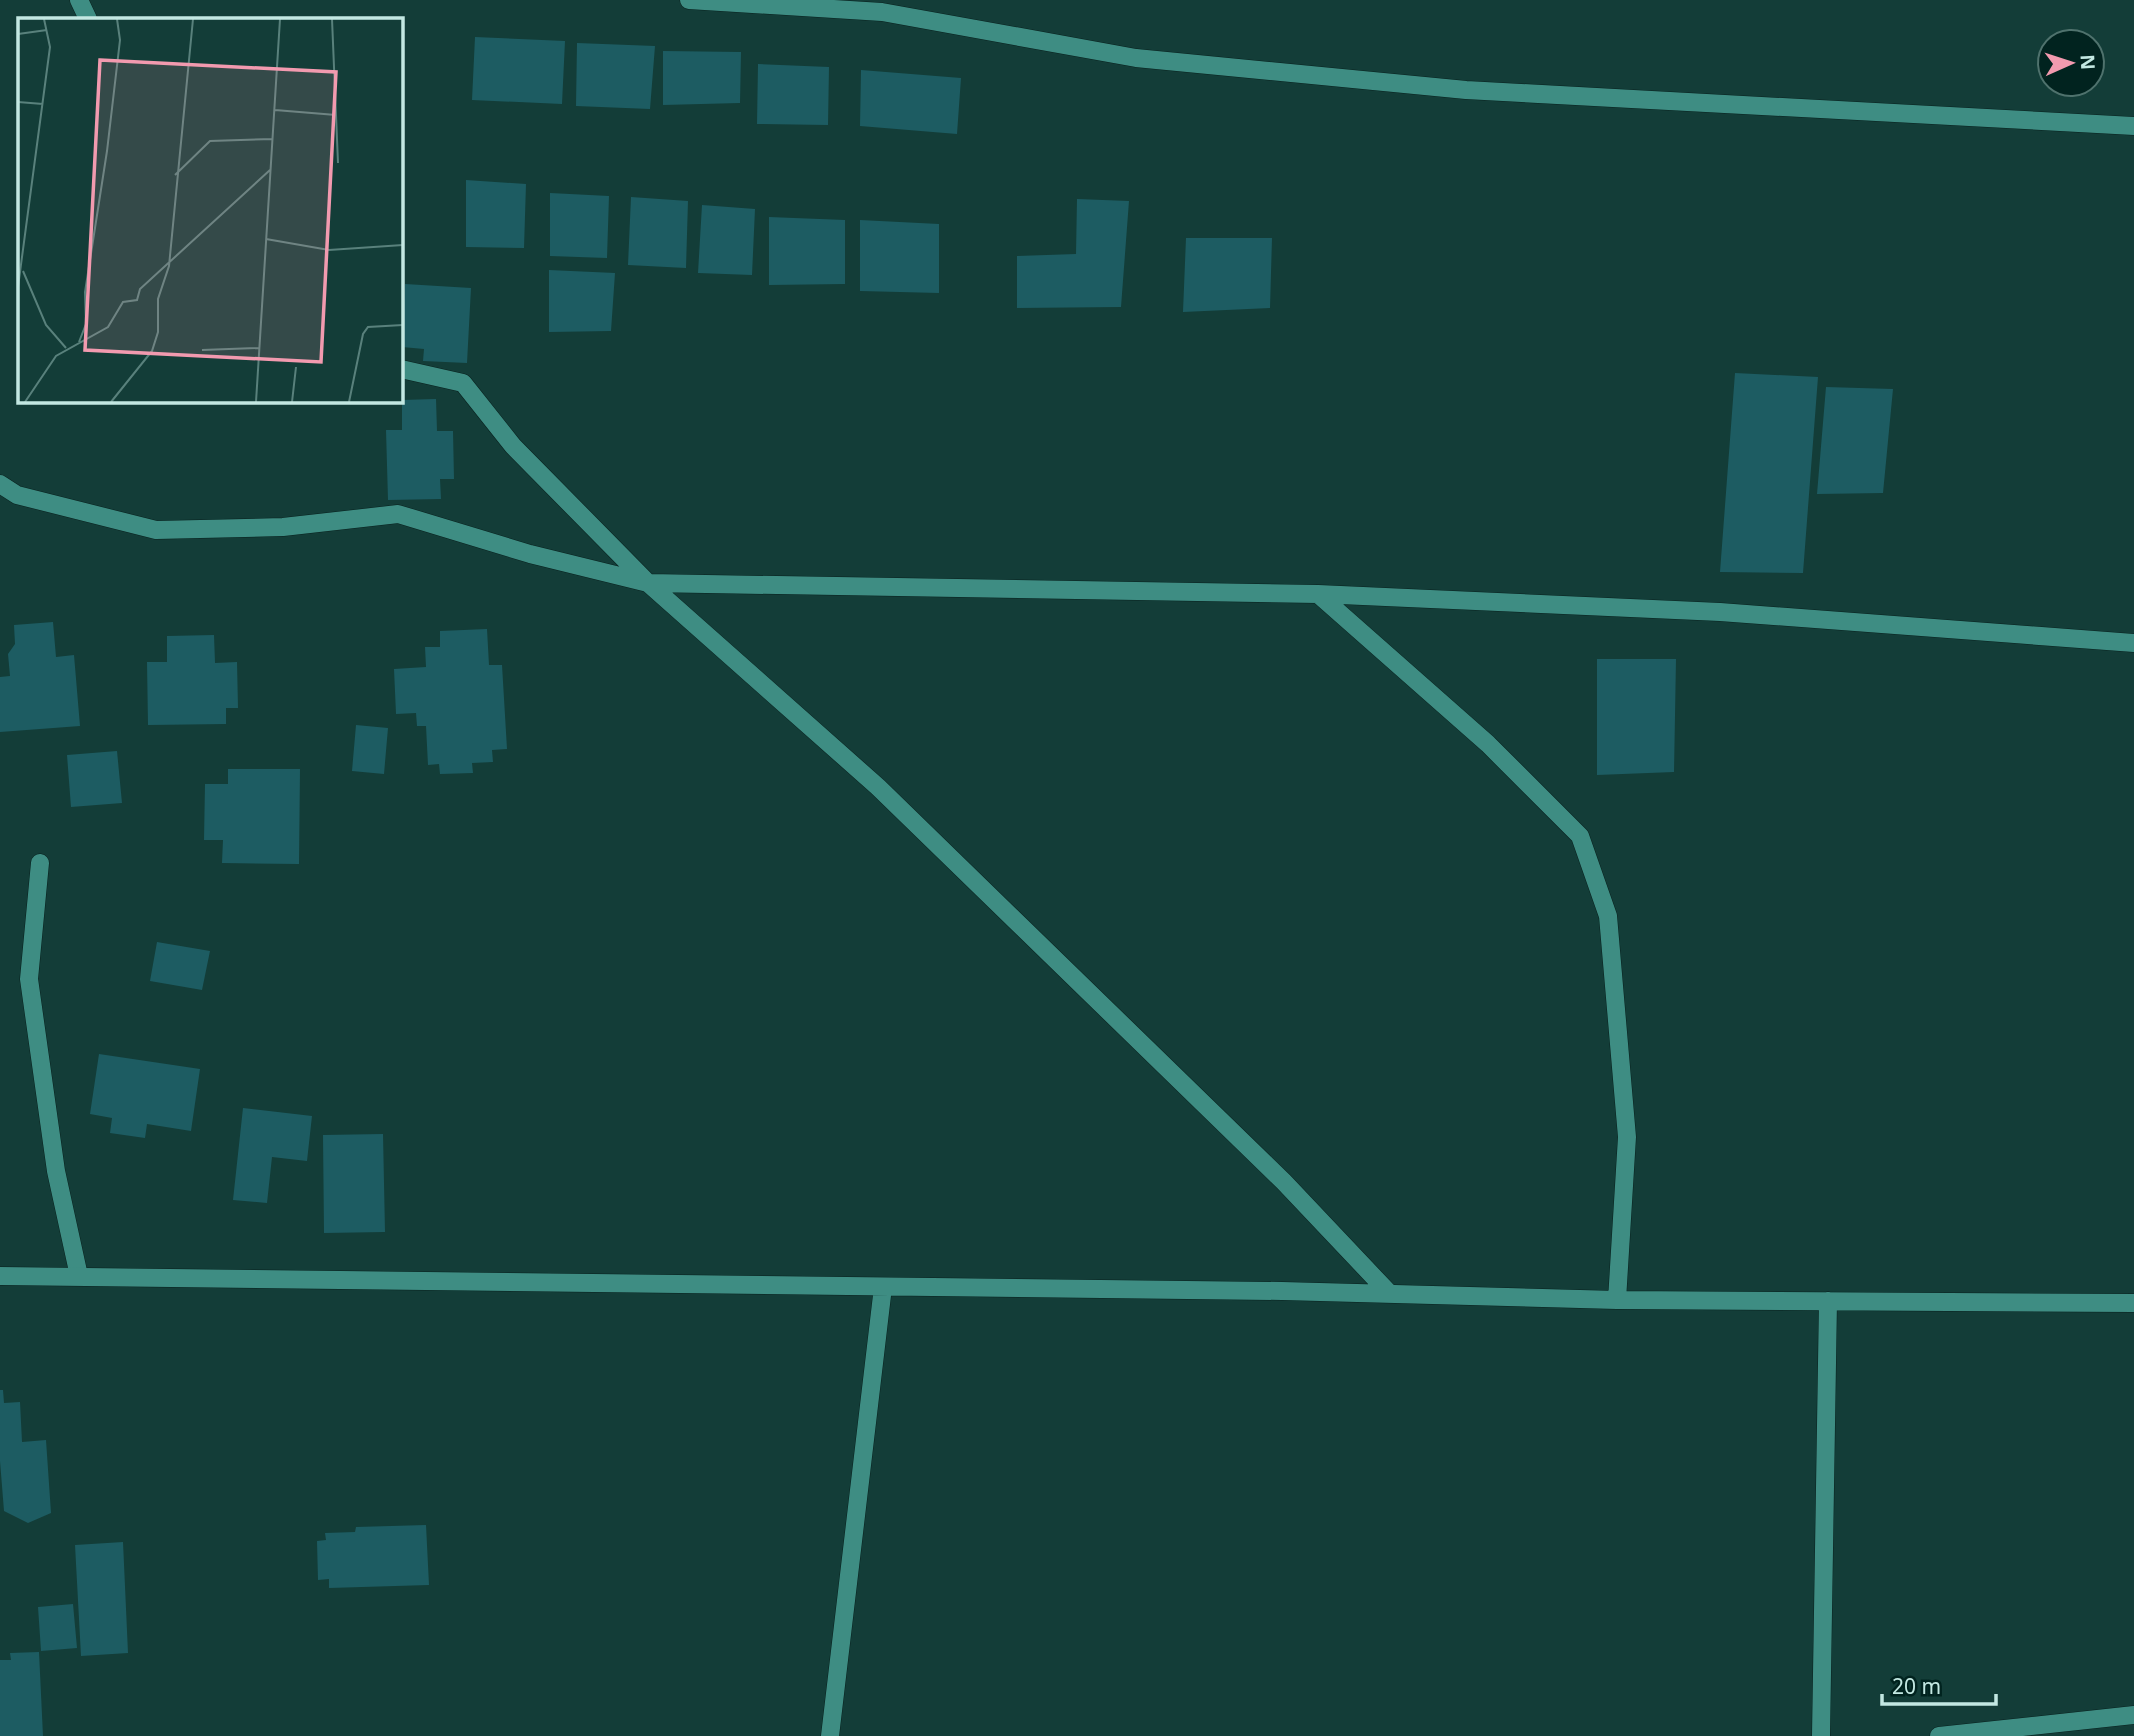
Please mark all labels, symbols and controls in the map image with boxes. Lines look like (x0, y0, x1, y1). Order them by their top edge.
inset map (18, 18, 402, 402)
north arrow (2036, 28, 2106, 98)
text: N (2075, 54, 2101, 71)
scale bar (1882, 1662, 1996, 1706)
text: 20 m (1892, 1672, 1941, 1700)

